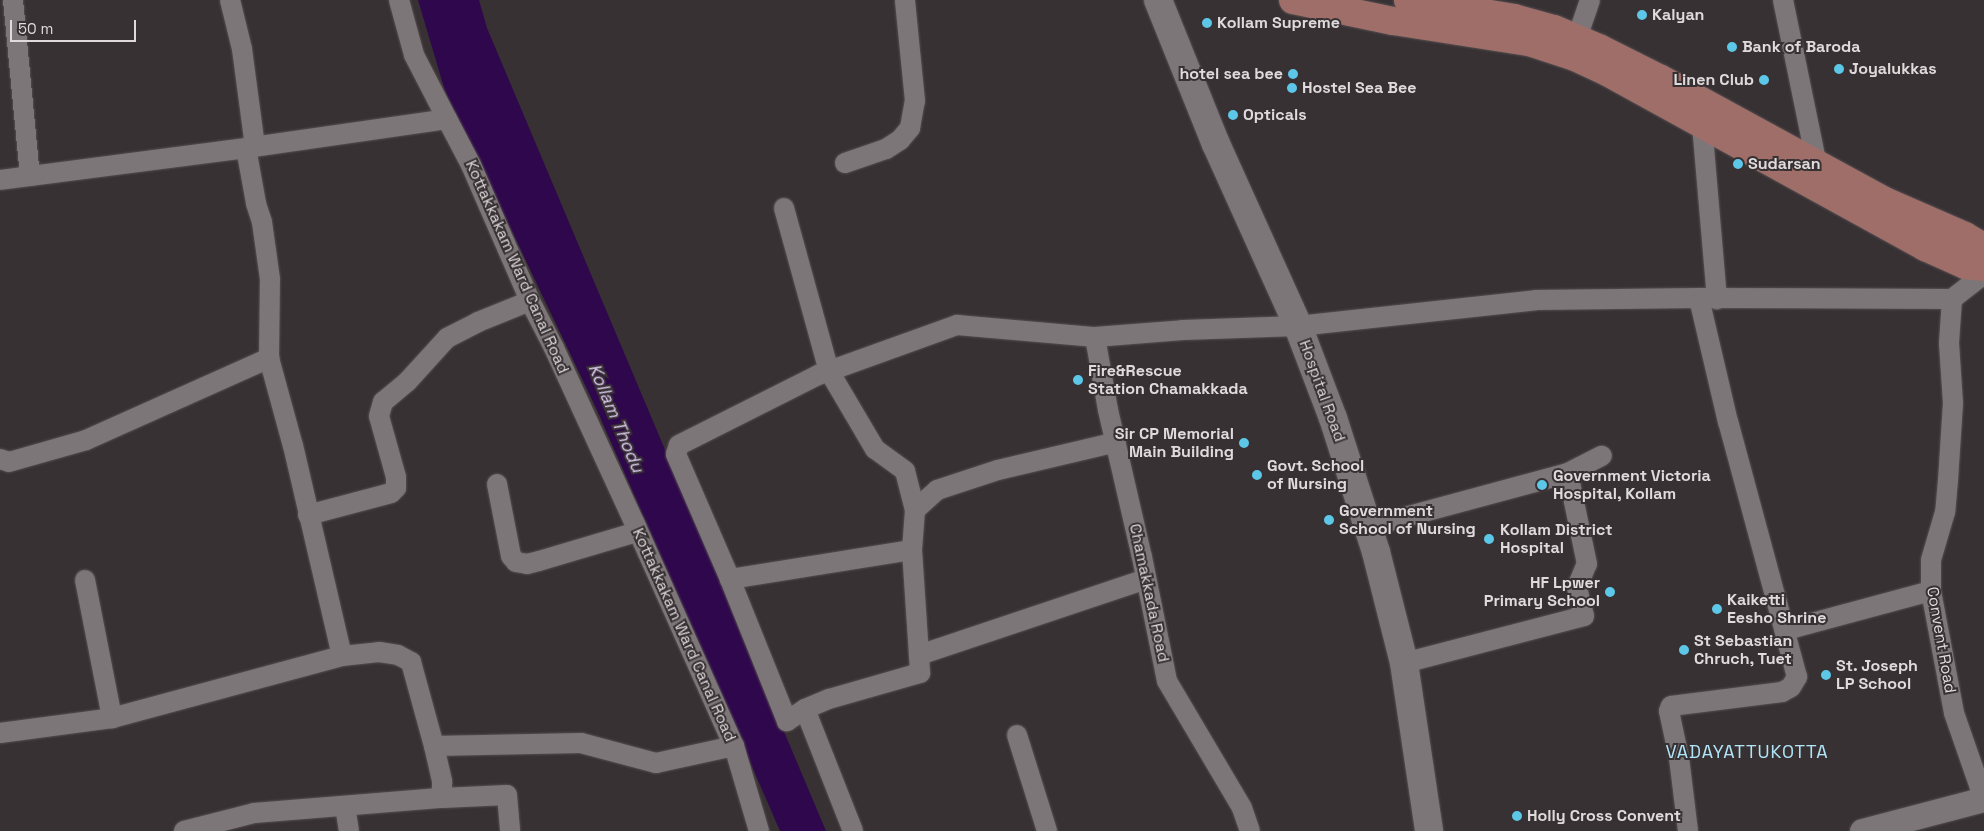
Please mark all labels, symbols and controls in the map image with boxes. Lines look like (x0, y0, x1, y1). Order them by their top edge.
place label: Kalyan (1652, 5, 1704, 25)
marker: Kalyan (1636, 9, 1648, 21)
scale bar (12, 10, 139, 42)
place label: Kollam Supreme (1217, 13, 1340, 33)
marker: Kollam Supreme (1201, 17, 1213, 29)
text: 50 m (18, 19, 53, 38)
place label: Bank of Baroda (1742, 37, 1861, 57)
marker: Bank of Baroda (1726, 41, 1738, 53)
place label: Joyalukkas (1849, 59, 1937, 79)
marker: Joyalukkas (1833, 63, 1845, 75)
place label: hotel sea bee (1179, 64, 1283, 84)
marker: hotel sea bee (1287, 68, 1299, 80)
place label: Linen Club (1673, 70, 1754, 90)
marker: Linen Club (1758, 74, 1770, 86)
place label: Hostel Sea Bee (1302, 78, 1416, 98)
marker: Hostel Sea Bee (1286, 82, 1298, 94)
place label: Opticals (1243, 105, 1307, 125)
marker: Opticals (1227, 109, 1239, 121)
place label: Sudarsan (1748, 154, 1821, 174)
street label: Kottakkakam Ward Canal Road (461, 157, 573, 377)
marker: Sudarsan (1732, 158, 1744, 170)
street label: Hospital Road (1295, 338, 1349, 444)
water label: Kollam Thodu (583, 360, 649, 476)
place label: Fire&Rescue Station Chamakkada (1088, 361, 1248, 399)
marker: Fire&Rescue Station Chamakkada (1072, 374, 1084, 386)
place label: Sir CP Memorial Main Building (1115, 424, 1234, 462)
marker: Sir CP Memorial Main Building (1238, 437, 1250, 449)
place label: Govt. School of Nursing (1267, 456, 1365, 494)
place label: Government Victoria Hospital, Kollam (1553, 466, 1711, 504)
marker: Govt. School of Nursing (1251, 469, 1263, 481)
marker: Government Victoria Hospital, Kollam (1535, 478, 1549, 492)
place label: Government School of Nursing (1339, 501, 1476, 539)
marker: Government School of Nursing (1323, 514, 1335, 526)
place label: Kollam District Hospital (1500, 520, 1613, 558)
street label: Chamakkada Road (1125, 522, 1173, 664)
street label: Kottakkakam Ward Canal Road (628, 525, 740, 745)
marker: Kollam District Hospital (1482, 532, 1496, 546)
place label: HF Lpwer Primary School (1484, 573, 1600, 611)
street label: Convent Road (1922, 585, 1960, 695)
marker: HF Lpwer Primary School (1604, 586, 1616, 598)
place label: Kaiketti Eesho Shrine (1727, 590, 1826, 628)
marker: Kaiketti Eesho Shrine (1711, 603, 1723, 615)
place label: St Sebastian Chruch, Tuet (1694, 631, 1793, 669)
marker: St Sebastian Chruch, Tuet (1678, 644, 1690, 656)
place label: St. Joseph LP School (1836, 656, 1918, 694)
marker: St. Joseph LP School (1820, 669, 1832, 681)
district label: VADAYATTUKOTTA (1664, 741, 1830, 763)
place label: Holly Cross Convent (1527, 806, 1681, 826)
marker: Holly Cross Convent (1511, 810, 1523, 822)

